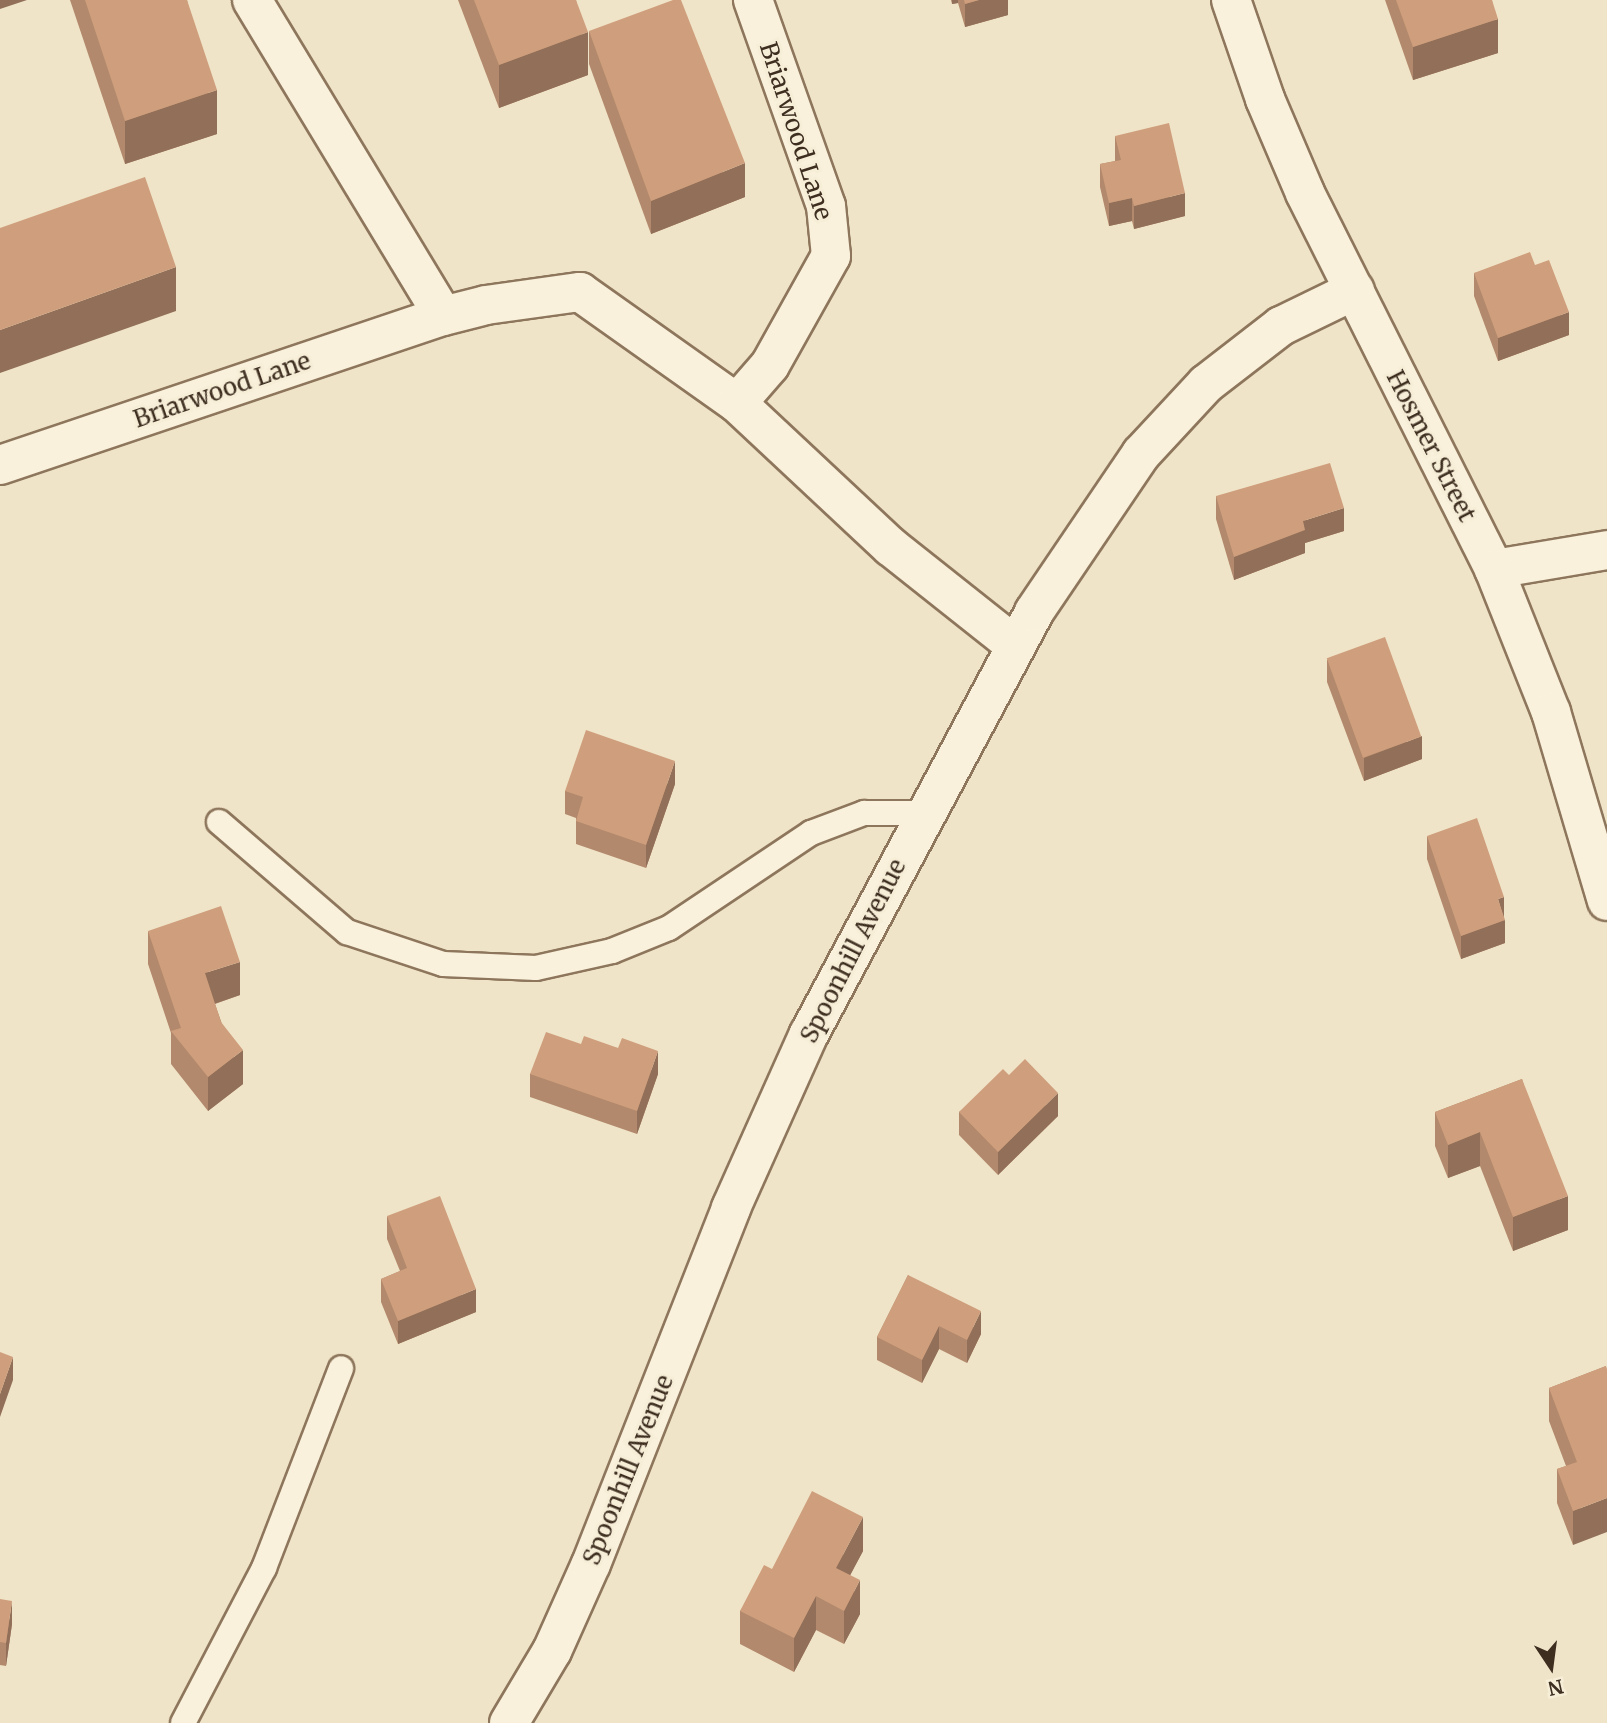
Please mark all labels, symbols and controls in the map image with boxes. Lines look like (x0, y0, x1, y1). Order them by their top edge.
street label: Briarwood Lane (754, 38, 838, 224)
street label: Briarwood Lane (130, 346, 314, 434)
street label: Hosmer Street (1381, 366, 1481, 526)
street label: Spoonhill Avenue (794, 854, 912, 1048)
street label: Spoonhill Avenue (577, 1371, 679, 1569)
north arrow (1516, 1632, 1586, 1702)
text: N (1546, 1674, 1566, 1701)

